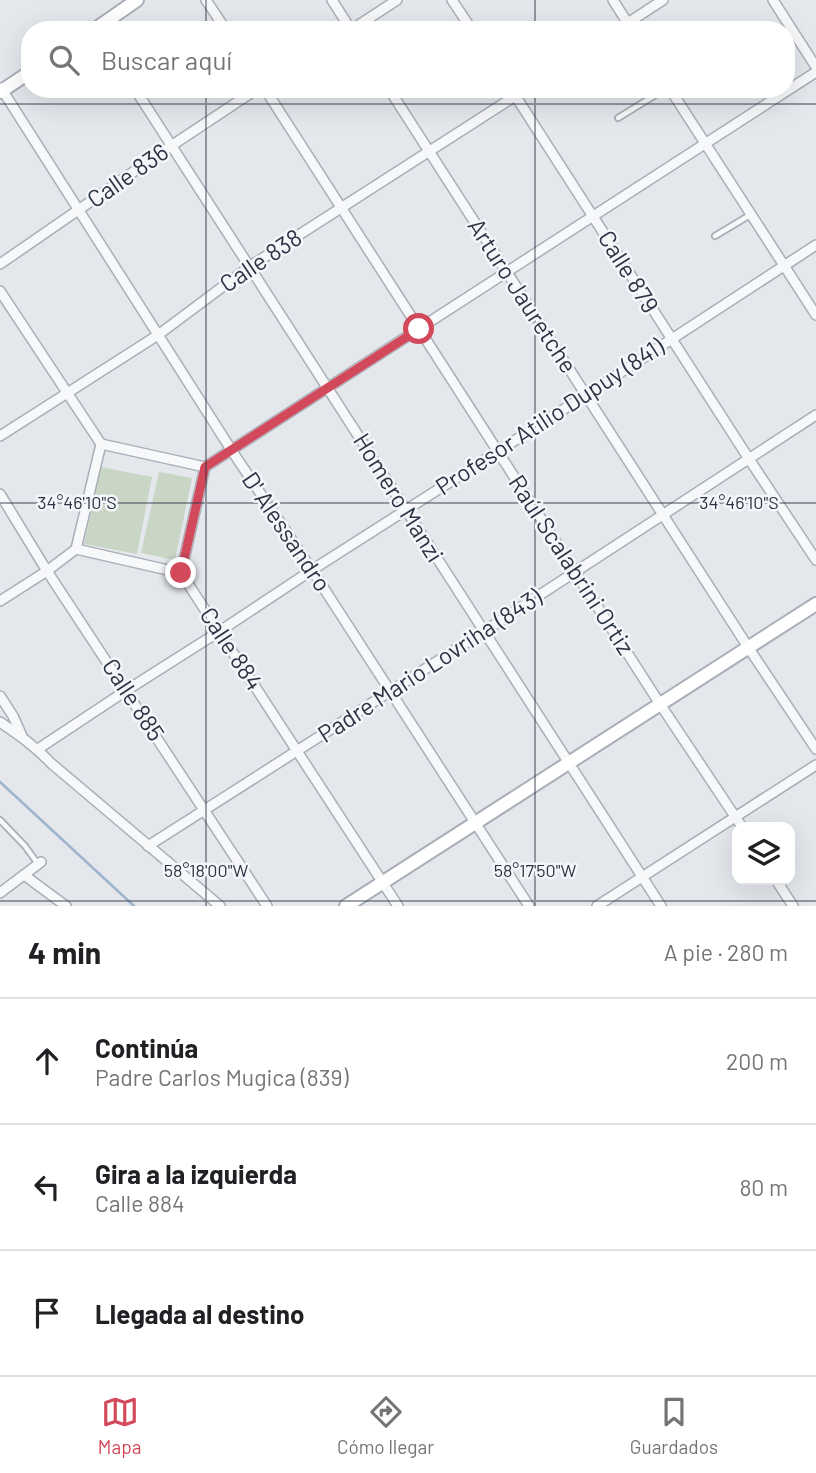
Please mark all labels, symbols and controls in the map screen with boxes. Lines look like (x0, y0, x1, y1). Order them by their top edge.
search box (21, 21, 795, 98)
icon: search (45, 41, 83, 79)
text: Buscar aquí (101, 44, 232, 75)
street label: Calle 836 (81, 136, 173, 213)
street label: Arturo Jauretche (463, 212, 584, 378)
street label: Calle 838 (214, 222, 307, 298)
street label: Calle 879 (593, 225, 666, 318)
route start (403, 313, 434, 344)
street label: Profesor Atilio Dupuy (841) (430, 331, 669, 500)
street label: Homero Manzi (348, 427, 450, 567)
street label: D' Alessandro (237, 466, 338, 596)
street label: Raúl Scalabrini Ortiz (503, 469, 641, 659)
text: 34°46'10"S (37, 491, 117, 513)
text: 34°46'10"S (699, 491, 779, 513)
route end (165, 557, 196, 588)
street label: Padre Mario Lovriha (843) (312, 581, 547, 748)
street label: Calle 884 (195, 601, 270, 695)
street label: Calle 885 (97, 652, 172, 746)
map controls (732, 822, 795, 885)
button: layers (732, 822, 795, 885)
text: 58°18'00"W (164, 859, 248, 881)
text: 58°17'50"W (494, 859, 577, 881)
text: 4 min (28, 934, 101, 970)
text: A pie · 280 m (664, 938, 788, 966)
text: Continúa (95, 1032, 198, 1063)
icon: ahead (28, 1042, 66, 1080)
text: 200 m (726, 1047, 788, 1075)
text: Padre Carlos Mugica (839) (95, 1063, 348, 1091)
text: Gira a la izquierda (95, 1158, 297, 1189)
icon: left (28, 1168, 66, 1206)
text: 80 m (739, 1173, 788, 1201)
text: Calle 884 (95, 1189, 185, 1217)
icon: arrive (28, 1294, 66, 1332)
text: Llegada al destino (95, 1298, 304, 1329)
tab: Mapa (98, 1393, 141, 1458)
tab: Cómo llegar (337, 1393, 434, 1458)
tab: Guardados (630, 1393, 718, 1458)

